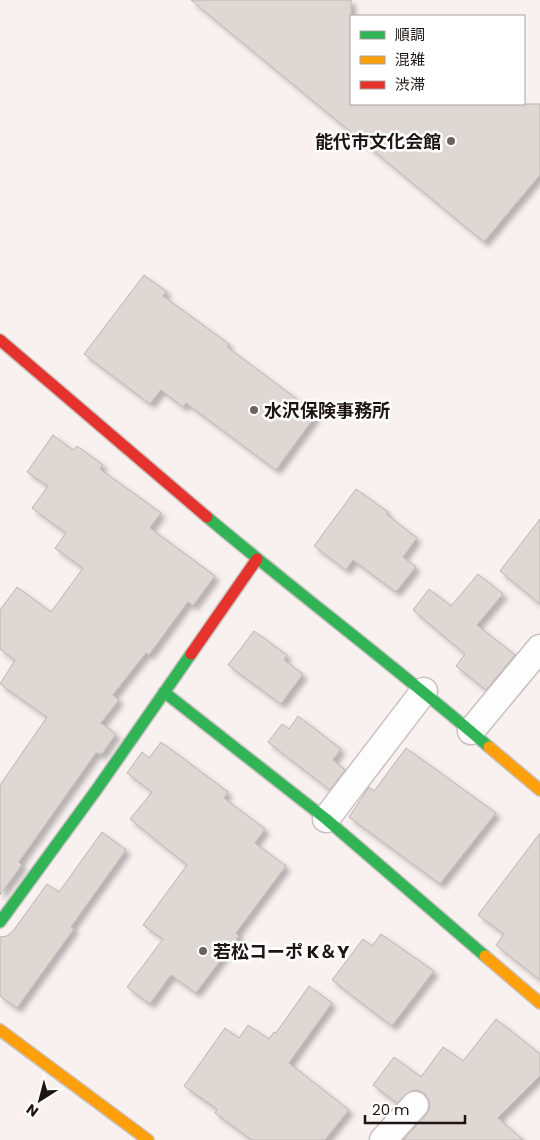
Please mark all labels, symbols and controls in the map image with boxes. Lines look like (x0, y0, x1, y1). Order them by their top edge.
legend (350, 15, 525, 105)
text: 順調 (395, 24, 425, 45)
text: 混雑 (395, 49, 425, 70)
text: 渋滞 (395, 74, 425, 95)
place label: 能代市文化会館 (315, 129, 441, 154)
marker: 能代市文化会館 (445, 135, 457, 147)
place label: 水沢保険事務所 (264, 398, 390, 423)
marker: 水沢保険事務所 (248, 404, 260, 416)
place label: 若松コーポ K＆Y (213, 939, 349, 964)
marker: 若松コーポ K＆Y (197, 945, 209, 957)
north arrow (15, 1075, 65, 1125)
scale bar (365, 1092, 465, 1124)
text: N (22, 1099, 42, 1122)
text: 20 m (372, 1099, 410, 1120)

